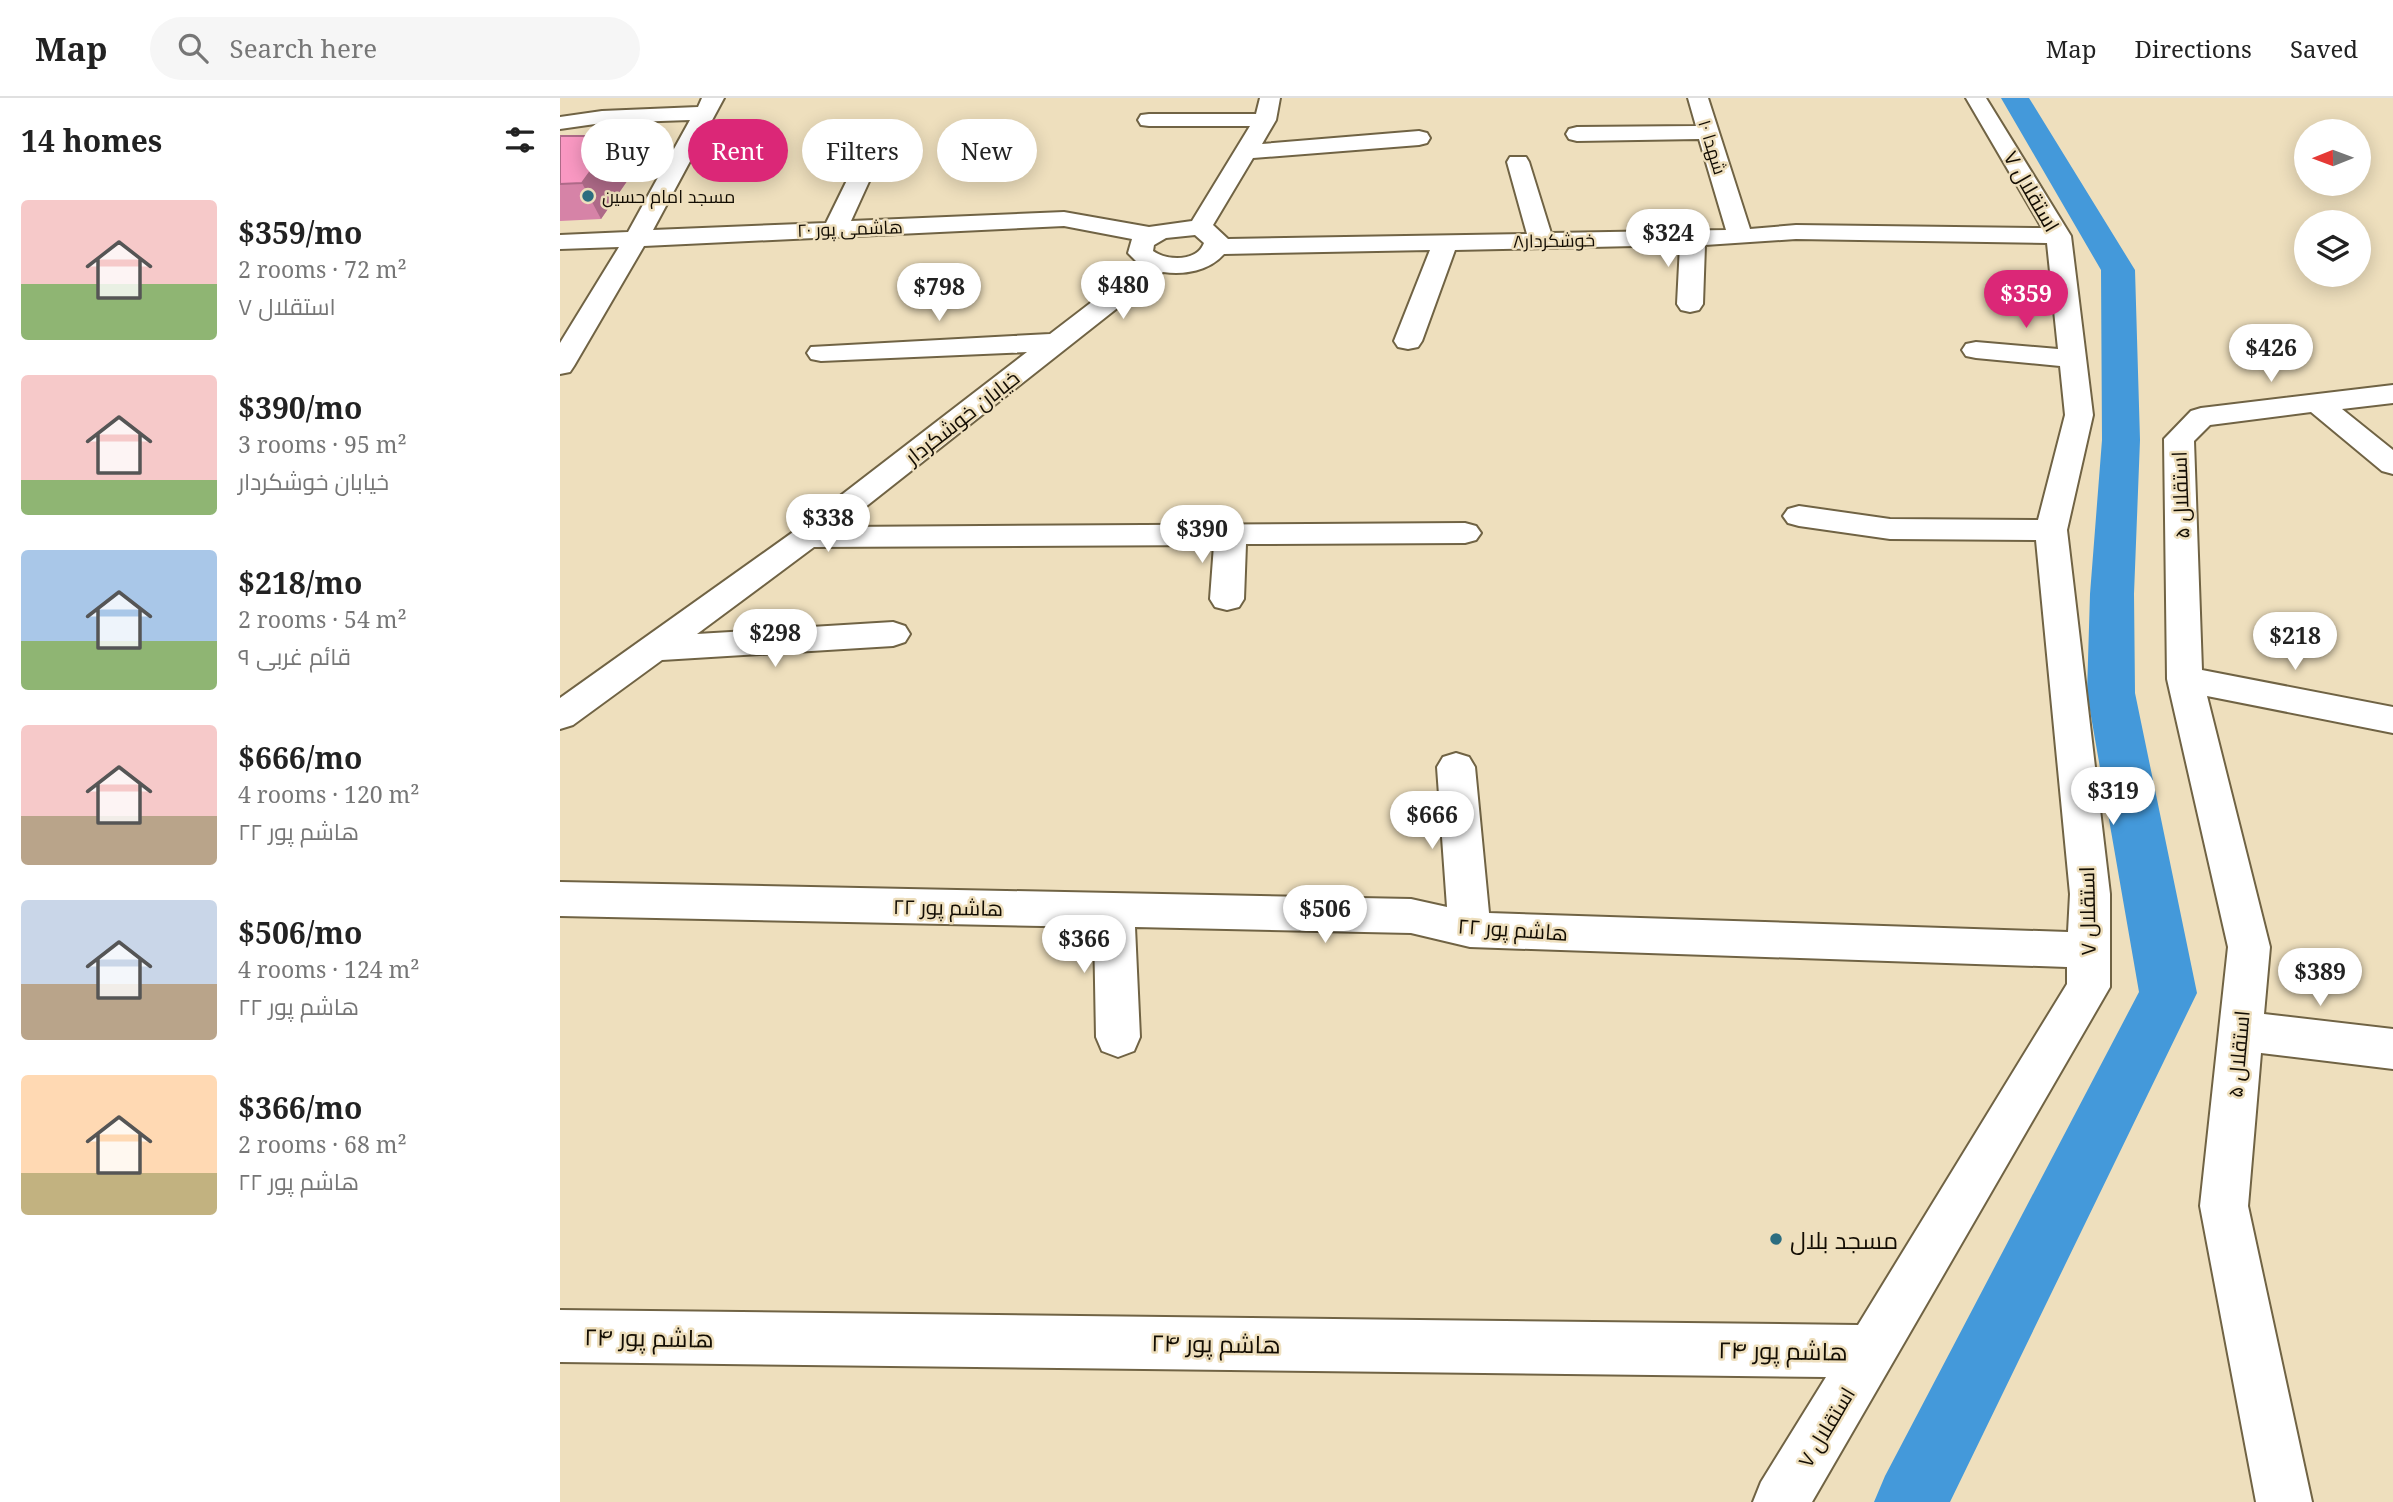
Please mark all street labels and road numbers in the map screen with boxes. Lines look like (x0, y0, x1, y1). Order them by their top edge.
street label: شهدا ۱۰ (1693, 117, 1733, 177)
street label: استقلال ۷ (1998, 145, 2066, 237)
street label: هاشمی پور ۲۰ (797, 214, 903, 243)
street label: خوشکردار۸ (1513, 227, 1595, 253)
street label: خیابان خوشکردار (898, 364, 1025, 471)
street label: استقلال ۵ (2164, 451, 2196, 539)
street label: استقلال ۷ (2072, 866, 2102, 956)
street label: هاشم پور ۲۲ (893, 892, 1003, 923)
street label: هاشم پور ۲۲ (1457, 911, 1569, 948)
street label: استقلال ۵ (2220, 1009, 2256, 1099)
street label: هاشم پور ۲۴ (584, 1319, 714, 1356)
street label: هاشم پور ۲۴ (1151, 1325, 1281, 1362)
street label: هاشم پور ۲۴ (1718, 1332, 1848, 1369)
street label: استقلال ۷ (1791, 1382, 1861, 1472)

